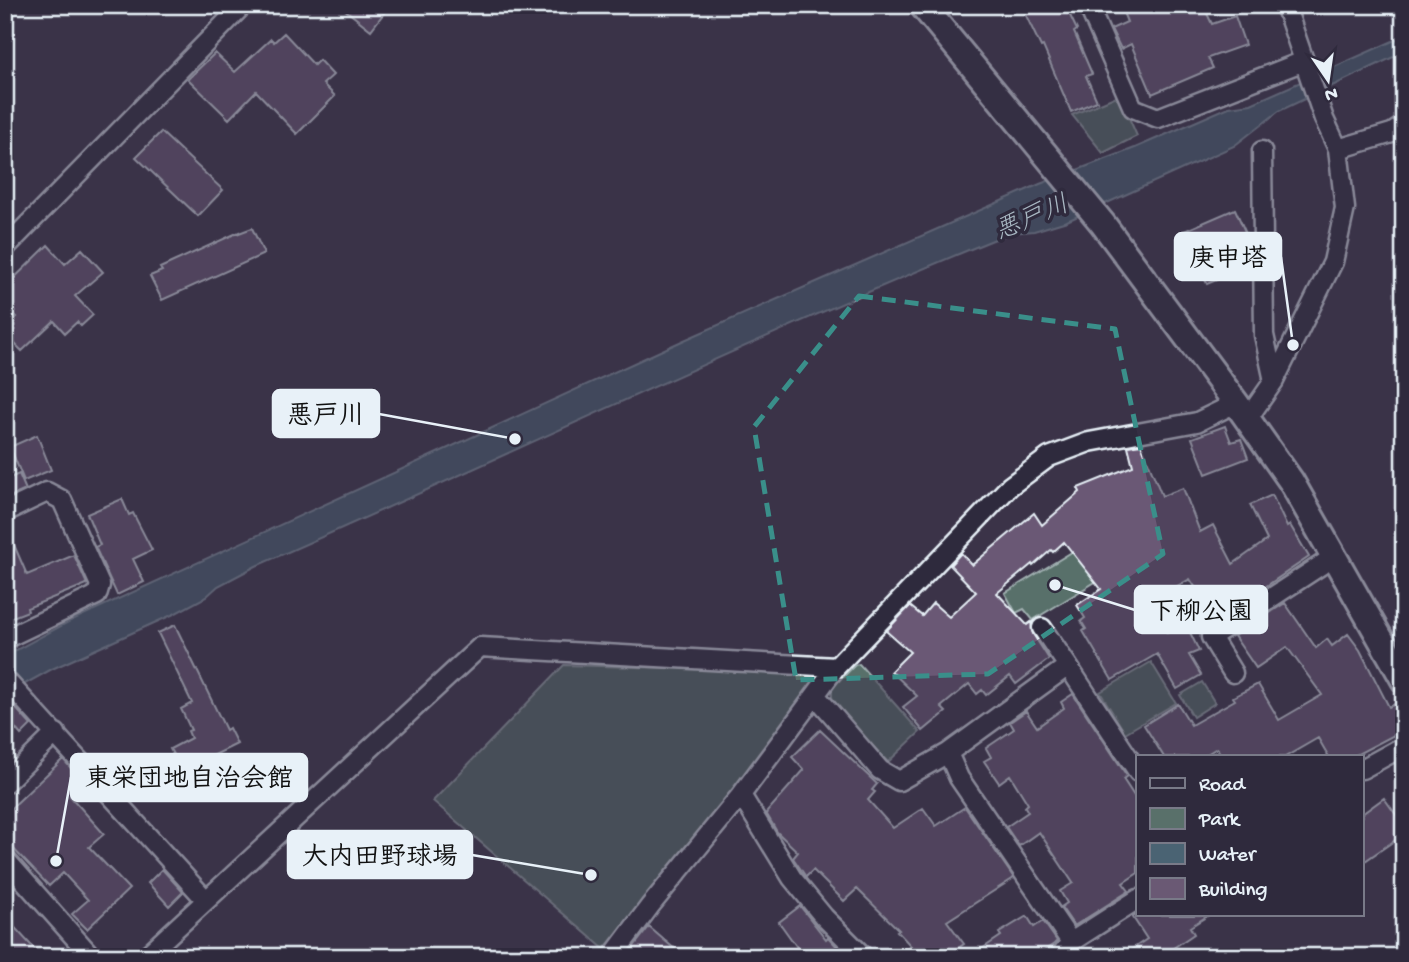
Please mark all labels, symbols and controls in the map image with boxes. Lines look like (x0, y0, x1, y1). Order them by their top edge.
north arrow (1294, 46, 1364, 116)
text: N (1322, 81, 1340, 106)
water label: 悪戸川 (991, 191, 1075, 250)
callout: 庚申塔 (1175, 233, 1281, 280)
text: 庚申塔 (1189, 244, 1267, 277)
callout: 悪戸川 (273, 390, 379, 437)
text: 悪戸川 (287, 402, 365, 434)
callout: 下柳公園 (1135, 586, 1267, 633)
text: 下柳公園 (1149, 598, 1253, 630)
callout: 東栄団地自治会館 (71, 754, 307, 801)
legend (1136, 755, 1364, 916)
text: 東栄団地自治会館 (85, 764, 293, 797)
text: Road (1199, 774, 1247, 799)
text: Park (1198, 809, 1242, 834)
callout: 大内田野球場 (288, 831, 472, 878)
text: 大内田野球場 (302, 842, 458, 875)
text: Water (1199, 844, 1257, 869)
text: Building (1198, 879, 1268, 904)

